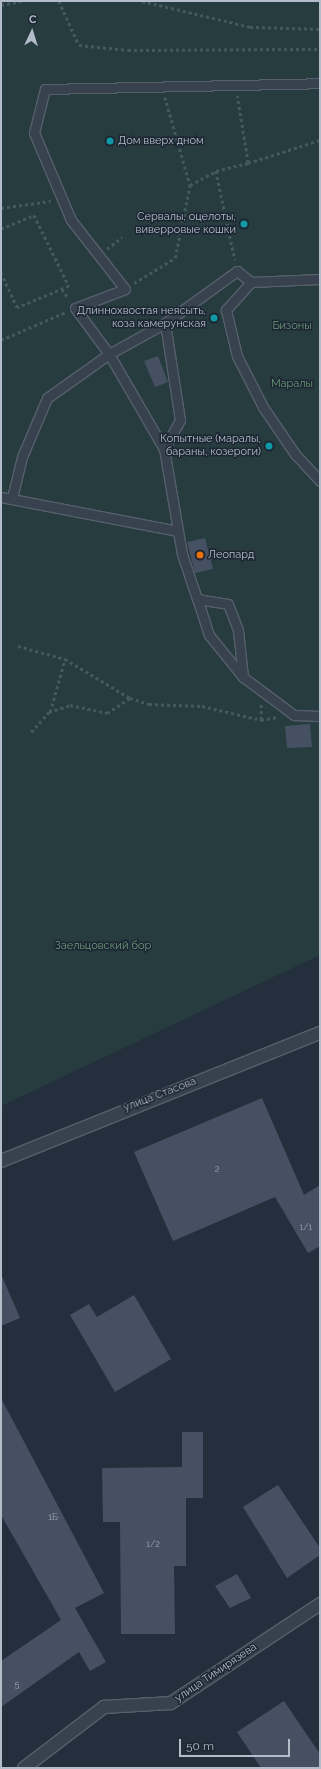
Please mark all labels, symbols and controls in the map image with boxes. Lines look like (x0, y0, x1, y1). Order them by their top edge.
north arrow (12, 12, 52, 52)
text: С (29, 13, 37, 26)
place label: Дом вверх дном (118, 134, 204, 148)
marker: Дом вверх дном (105, 136, 115, 146)
place label: Сервалы, оцелоты, виверровые кошки (136, 211, 236, 237)
marker: Сервалы, оцелоты, виверровые кошки (239, 219, 249, 229)
place label: Длиннохвостая неясыть, коза камерунская (77, 305, 206, 331)
marker: Длиннохвостая неясыть, коза камерунская (209, 313, 219, 323)
park label: Бизоны (272, 319, 312, 333)
park label: Маралы (271, 377, 313, 391)
place label: Копытные (маралы, бараны, козероги) (160, 433, 261, 459)
marker: Копытные (маралы, бараны, козероги) (264, 441, 274, 451)
place label: Леопард (208, 548, 254, 562)
marker: Леопард (195, 550, 205, 560)
park label: Заельцовский бор (55, 939, 151, 953)
street label: улица Стасова (122, 1075, 198, 1115)
house number: 2 (215, 1164, 219, 1174)
house number: 1/1 (300, 1222, 312, 1232)
house number: 1Б (48, 1512, 58, 1522)
house number: 1/2 (146, 1539, 160, 1549)
street label: улица Тимирязева (172, 1641, 260, 1705)
house number: 5 (15, 1679, 19, 1689)
scale bar (181, 1731, 292, 1757)
text: 50 m (186, 1739, 214, 1753)

